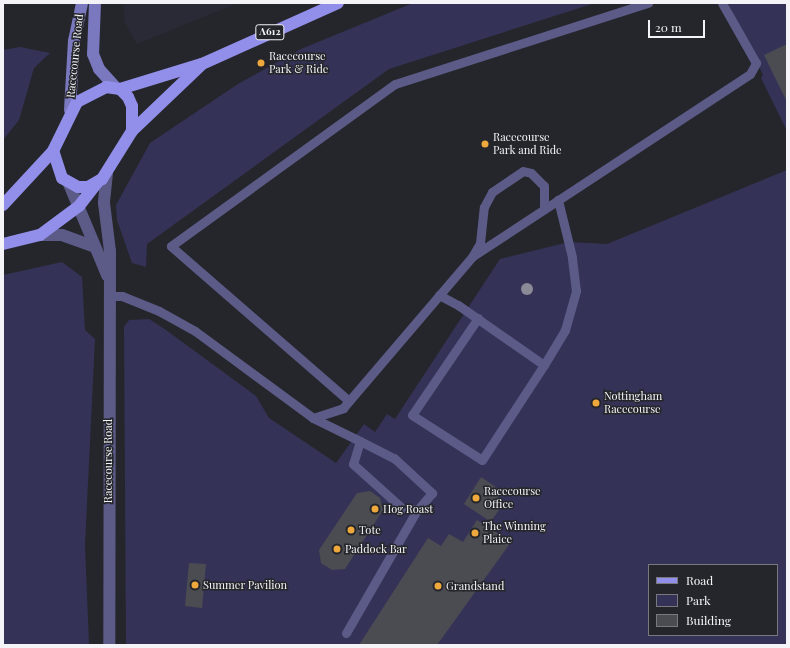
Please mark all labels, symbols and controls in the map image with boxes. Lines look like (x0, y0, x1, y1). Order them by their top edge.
scale bar (650, 12, 707, 38)
street label: Racecourse Road (64, 13, 86, 99)
text: 20 m (655, 19, 682, 35)
road number: A612 (255, 24, 285, 40)
place label: Racecourse Park & Ride (269, 50, 329, 76)
marker: Racecourse Park & Ride (256, 58, 266, 68)
place label: Racecourse Park and Ride (493, 131, 562, 157)
marker: Racecourse Park and Ride (480, 139, 490, 149)
place label: Nottingham Racecourse (604, 390, 662, 416)
marker: Nottingham Racecourse (591, 398, 601, 408)
street label: Racecourse Road (101, 419, 115, 503)
place label: Racecourse Office (484, 485, 541, 511)
marker: Racecourse Office (471, 493, 481, 503)
place label: Hog Roast (383, 502, 433, 516)
marker: Hog Roast (370, 504, 380, 514)
place label: The Winning Plaice (483, 520, 546, 546)
place label: Tote (359, 523, 381, 537)
marker: Tote (346, 525, 356, 535)
marker: The Winning Plaice (470, 528, 480, 538)
place label: Paddock Bar (345, 542, 407, 556)
marker: Paddock Bar (332, 544, 342, 554)
legend (648, 564, 778, 636)
text: Road (686, 572, 713, 588)
place label: Summer Pavilion (203, 578, 287, 592)
place label: Grandstand (446, 579, 504, 593)
marker: Summer Pavilion (190, 580, 200, 590)
marker: Grandstand (433, 581, 443, 591)
text: Park (686, 592, 711, 608)
text: Building (686, 612, 731, 628)

